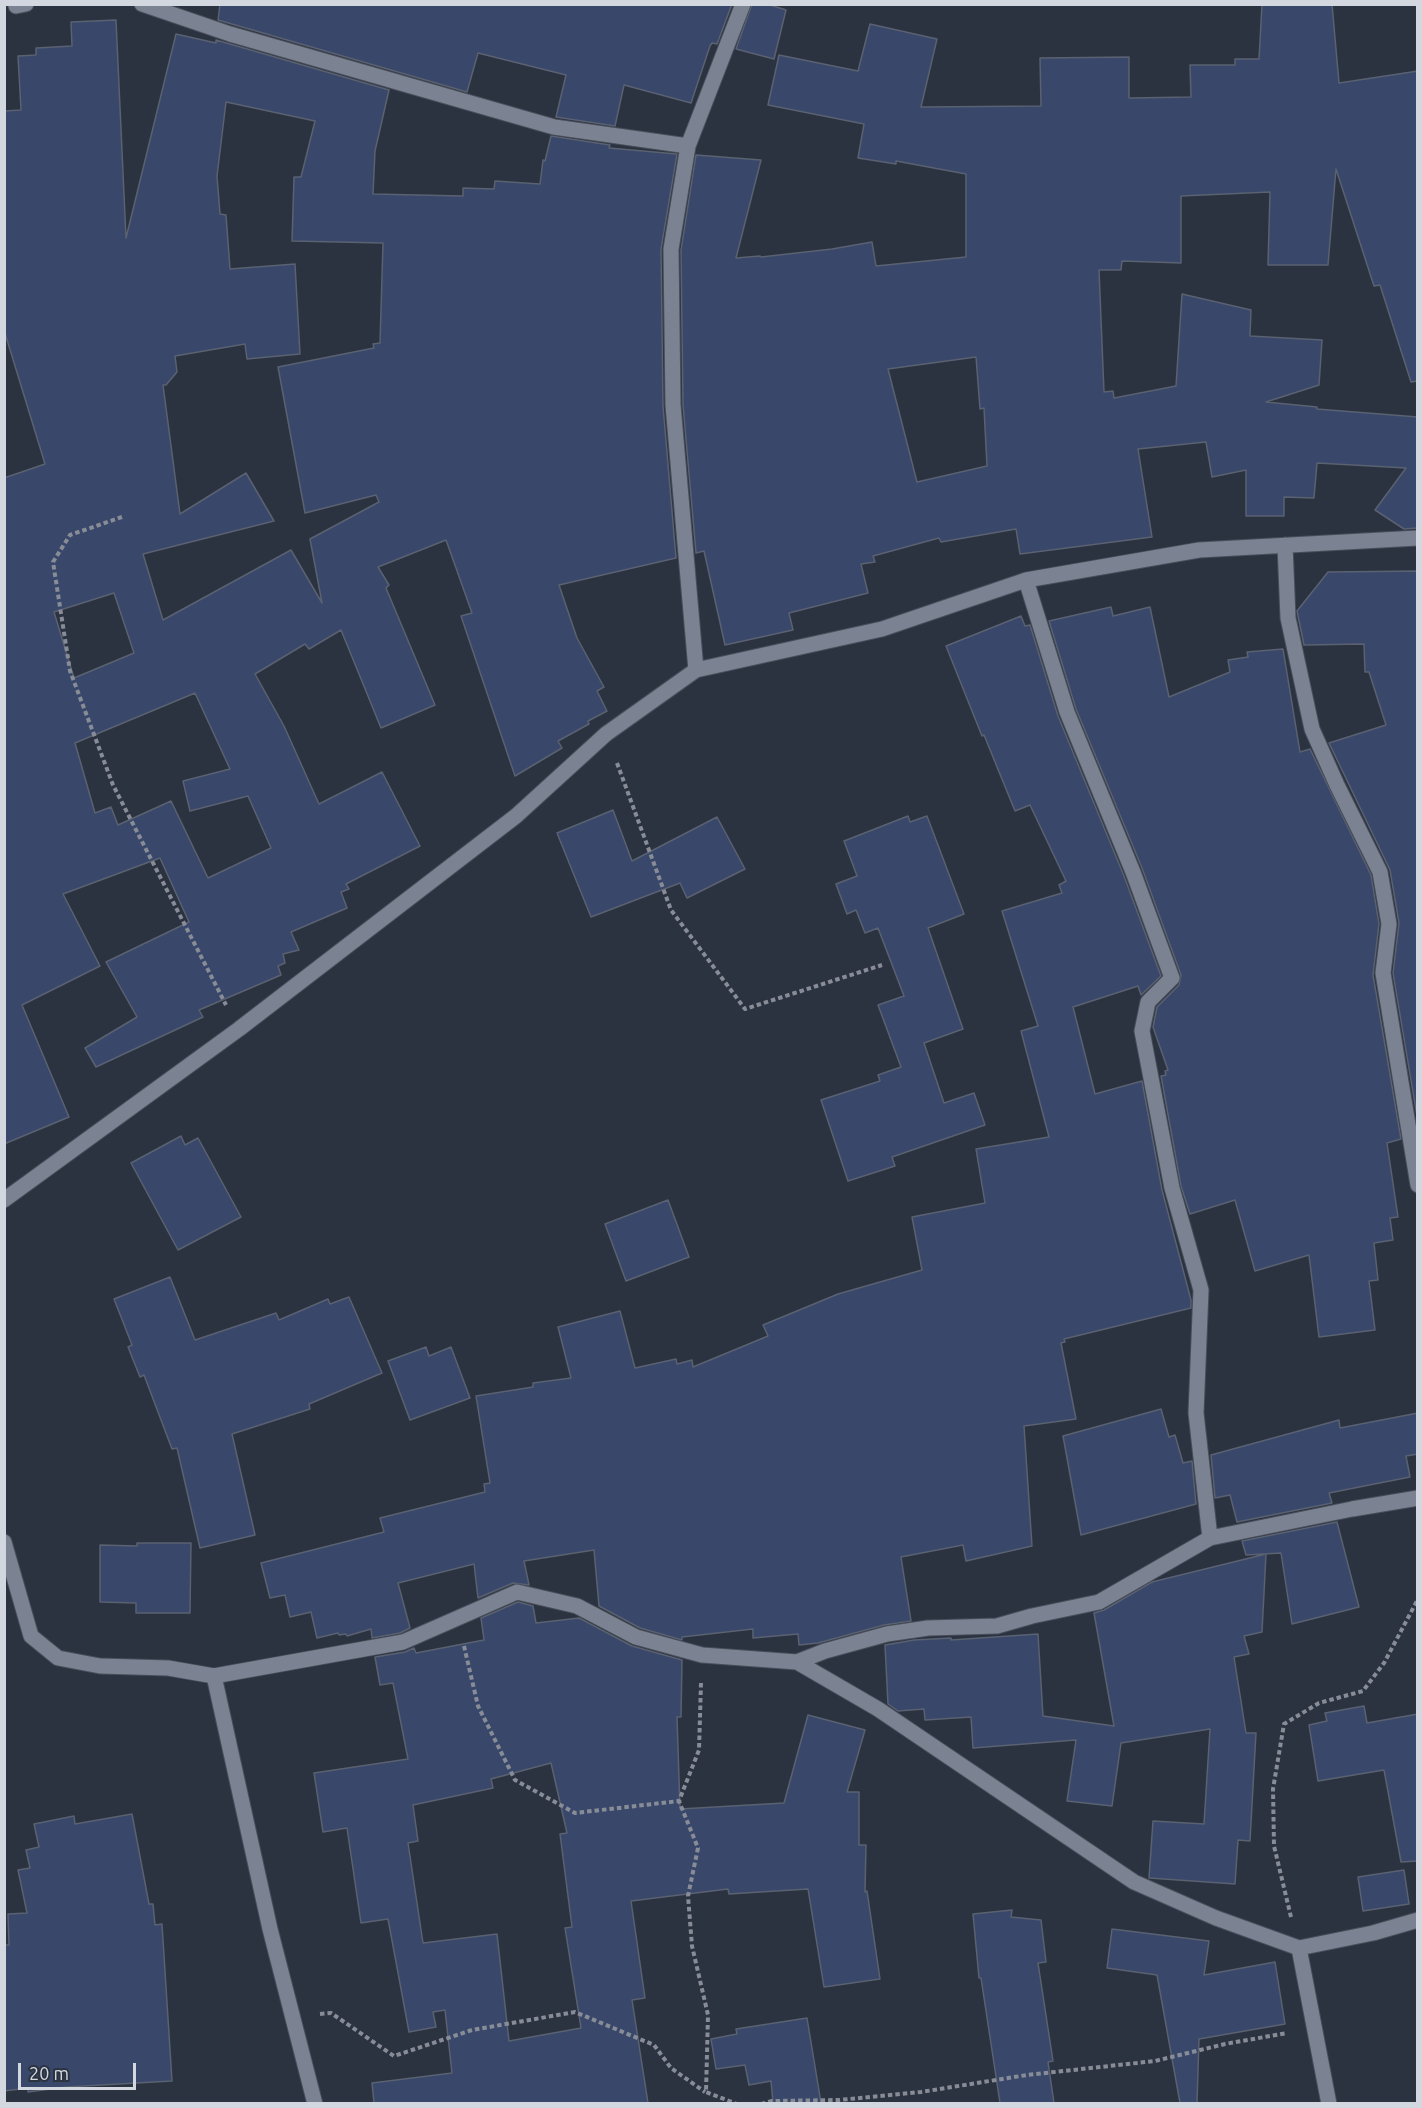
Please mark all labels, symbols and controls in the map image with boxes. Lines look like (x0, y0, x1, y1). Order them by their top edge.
scale bar (21, 2051, 140, 2089)
text: 20 m (29, 2063, 69, 2083)

